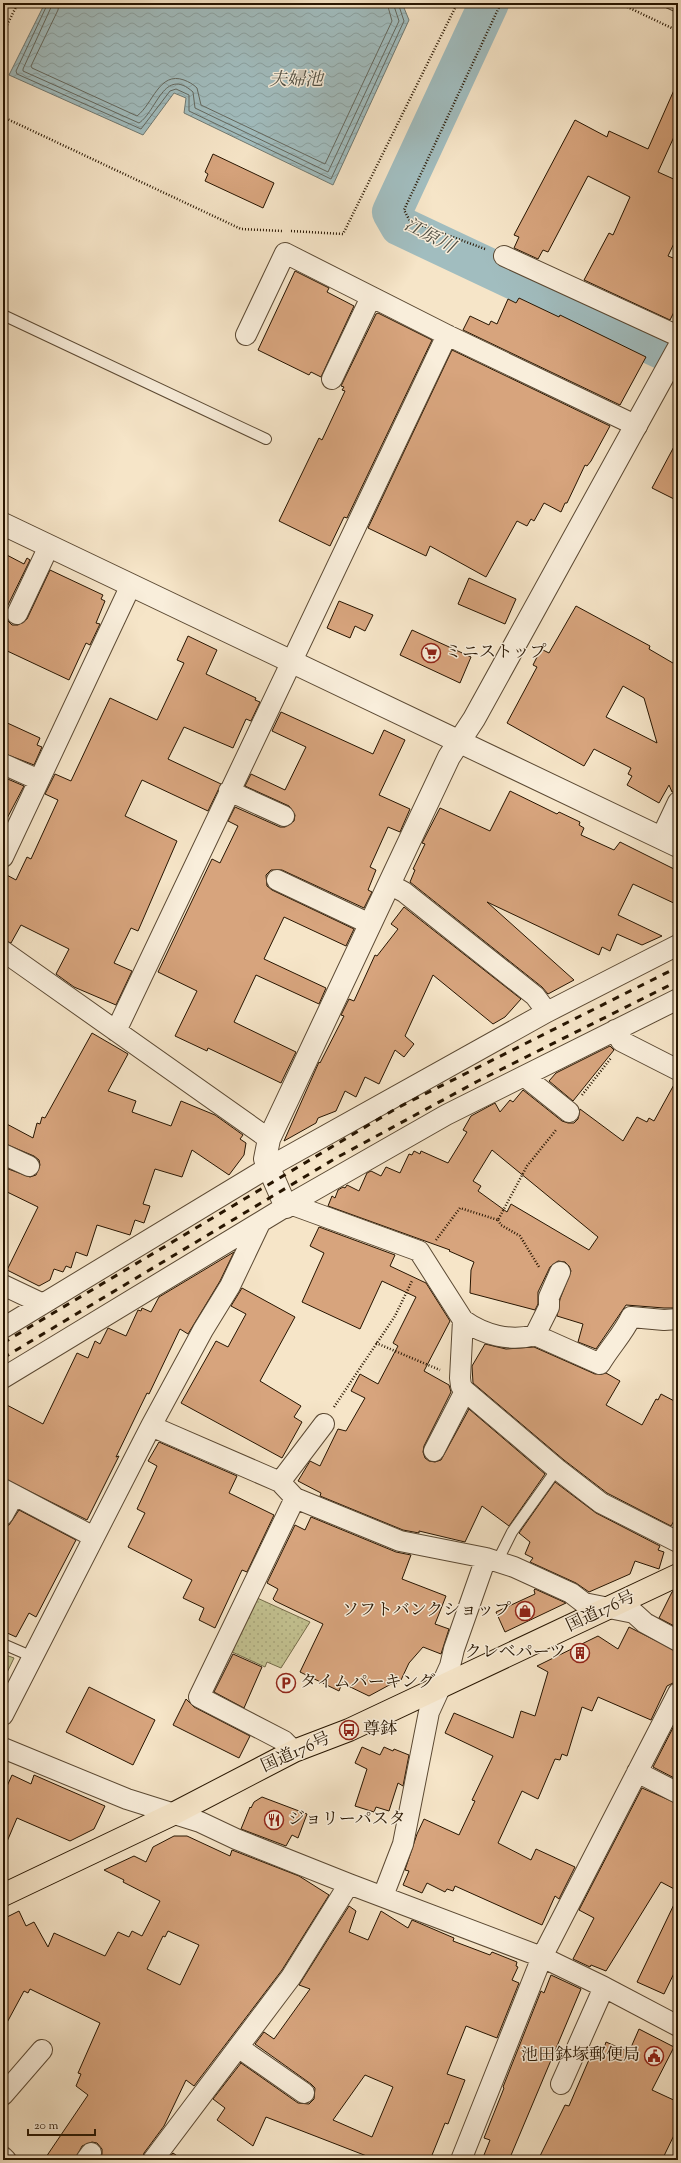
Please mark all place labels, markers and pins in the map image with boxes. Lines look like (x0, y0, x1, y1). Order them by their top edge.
place label: ミニストップ (445, 641, 547, 665)
supermarket icon: ミニストップ (420, 642, 442, 664)
place label: ソフトバンクショップ (342, 1599, 511, 1623)
shop icon: ソフトバンクショップ (514, 1600, 536, 1622)
place label: クレベパーツ (465, 1641, 566, 1665)
building icon: クレベパーツ (569, 1642, 591, 1664)
place label: タイムパーキング (300, 1671, 435, 1695)
parking icon: タイムパーキング (275, 1672, 297, 1694)
place label: 尊鉢 (363, 1718, 397, 1742)
bus stop icon: 尊鉢 (338, 1719, 360, 1741)
place label: ジョリーパスタ (288, 1808, 406, 1832)
restaurant icon: ジョリーパスタ (263, 1809, 285, 1831)
place label: 池田鉢塚郵便局 (521, 2044, 640, 2068)
public building icon: 池田鉢塚郵便局 (643, 2045, 665, 2067)

